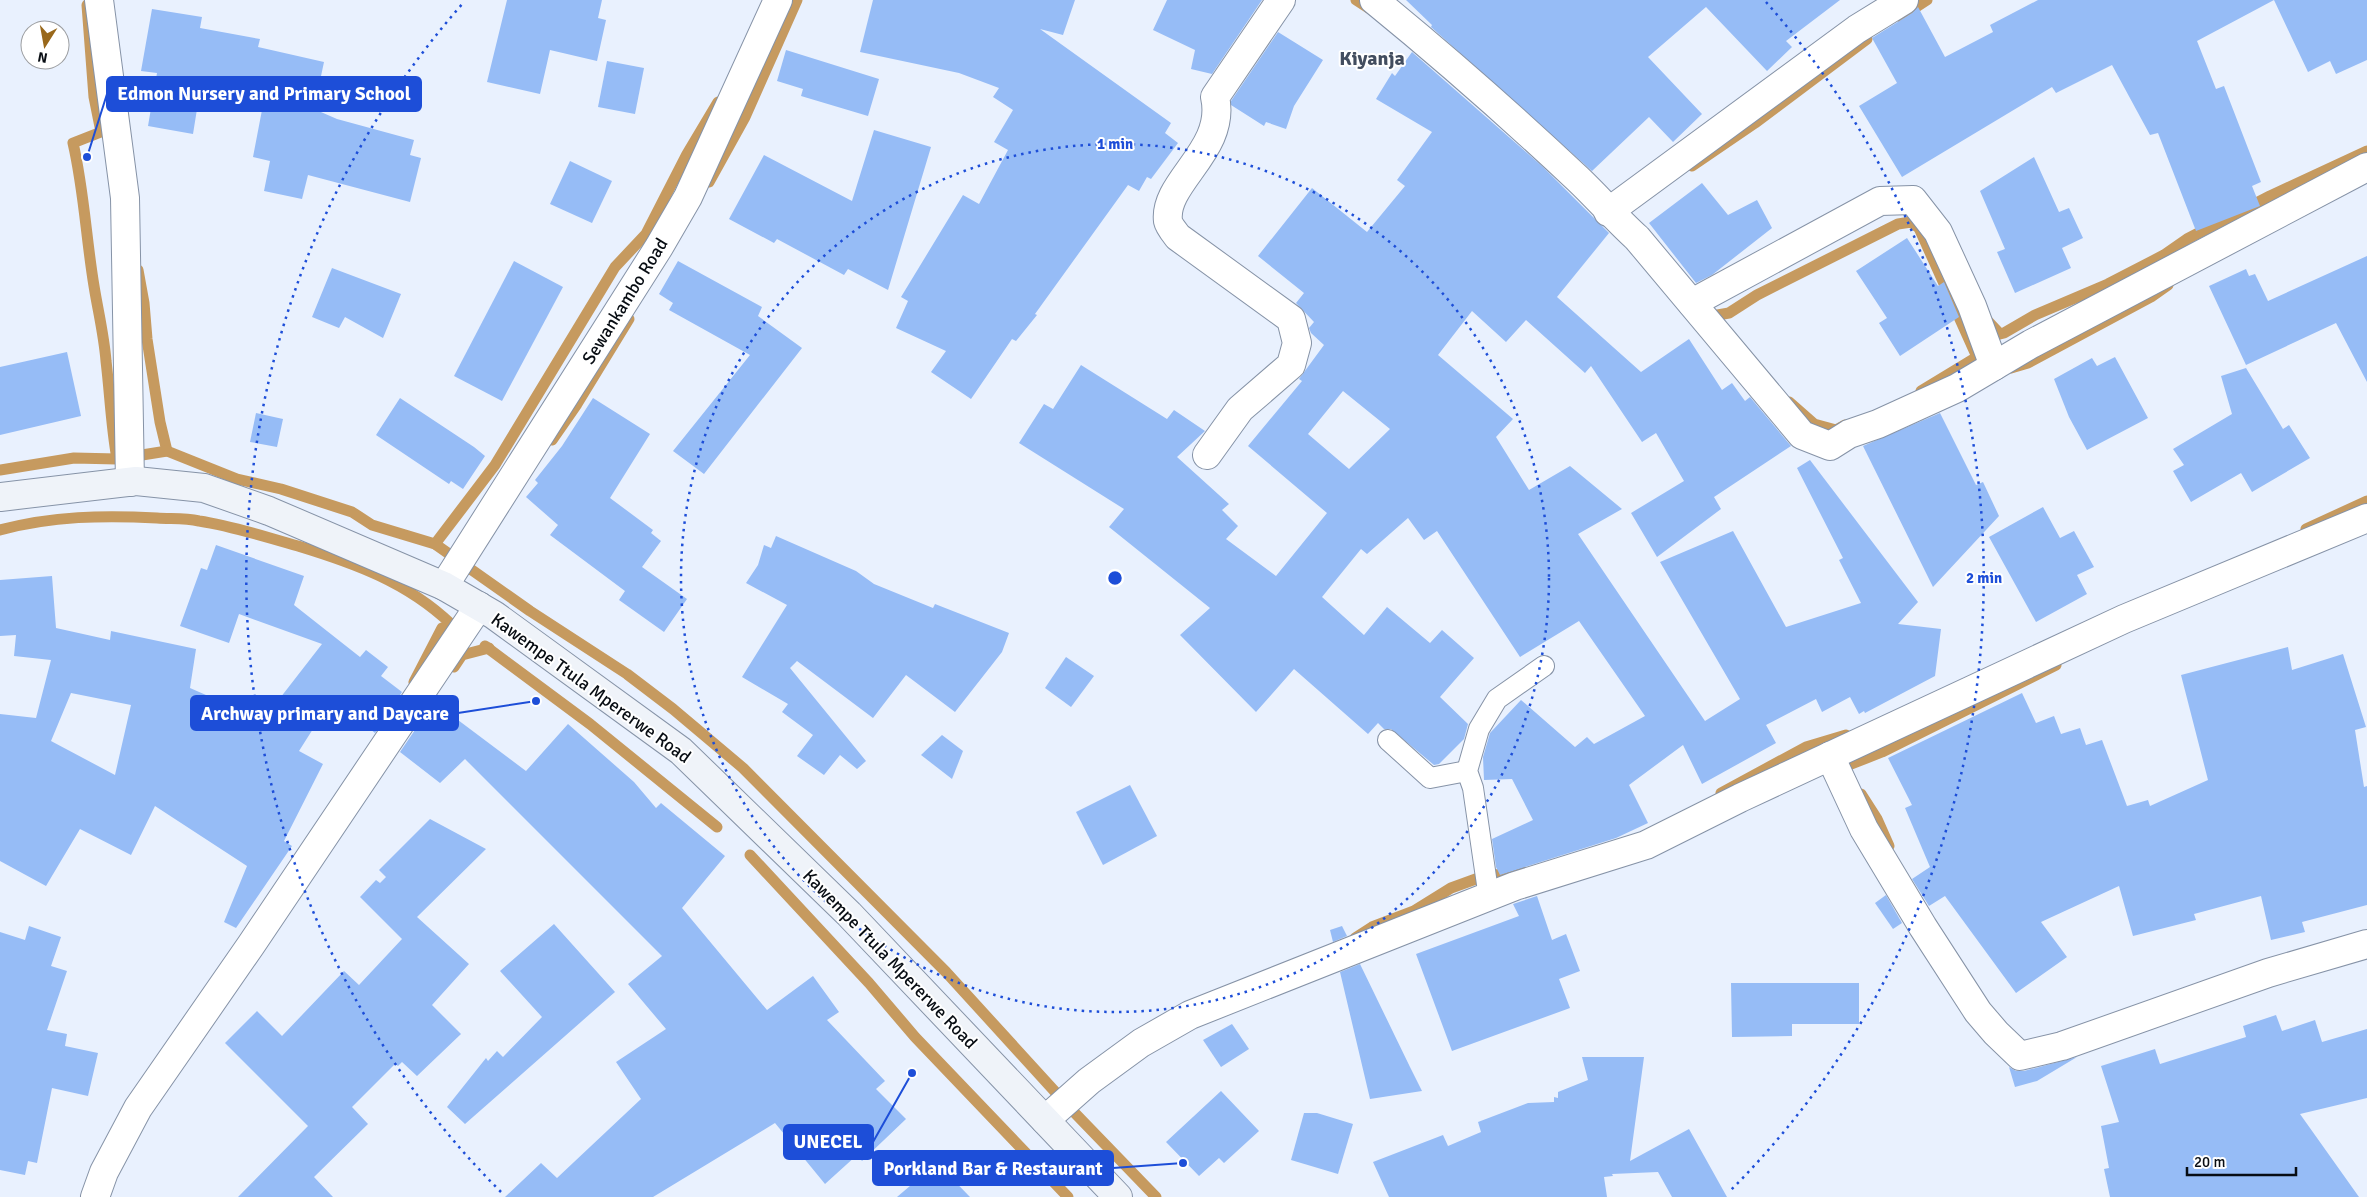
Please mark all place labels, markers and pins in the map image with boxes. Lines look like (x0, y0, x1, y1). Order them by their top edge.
callout: Edmon Nursery and Primary School (107, 77, 421, 111)
centre of rings (1106, 569, 1124, 587)
callout: Archway primary and Daycare (191, 696, 458, 730)
callout: UNECEL (784, 1125, 873, 1159)
callout: Porkland Bar & Restaurant (873, 1151, 1113, 1185)

